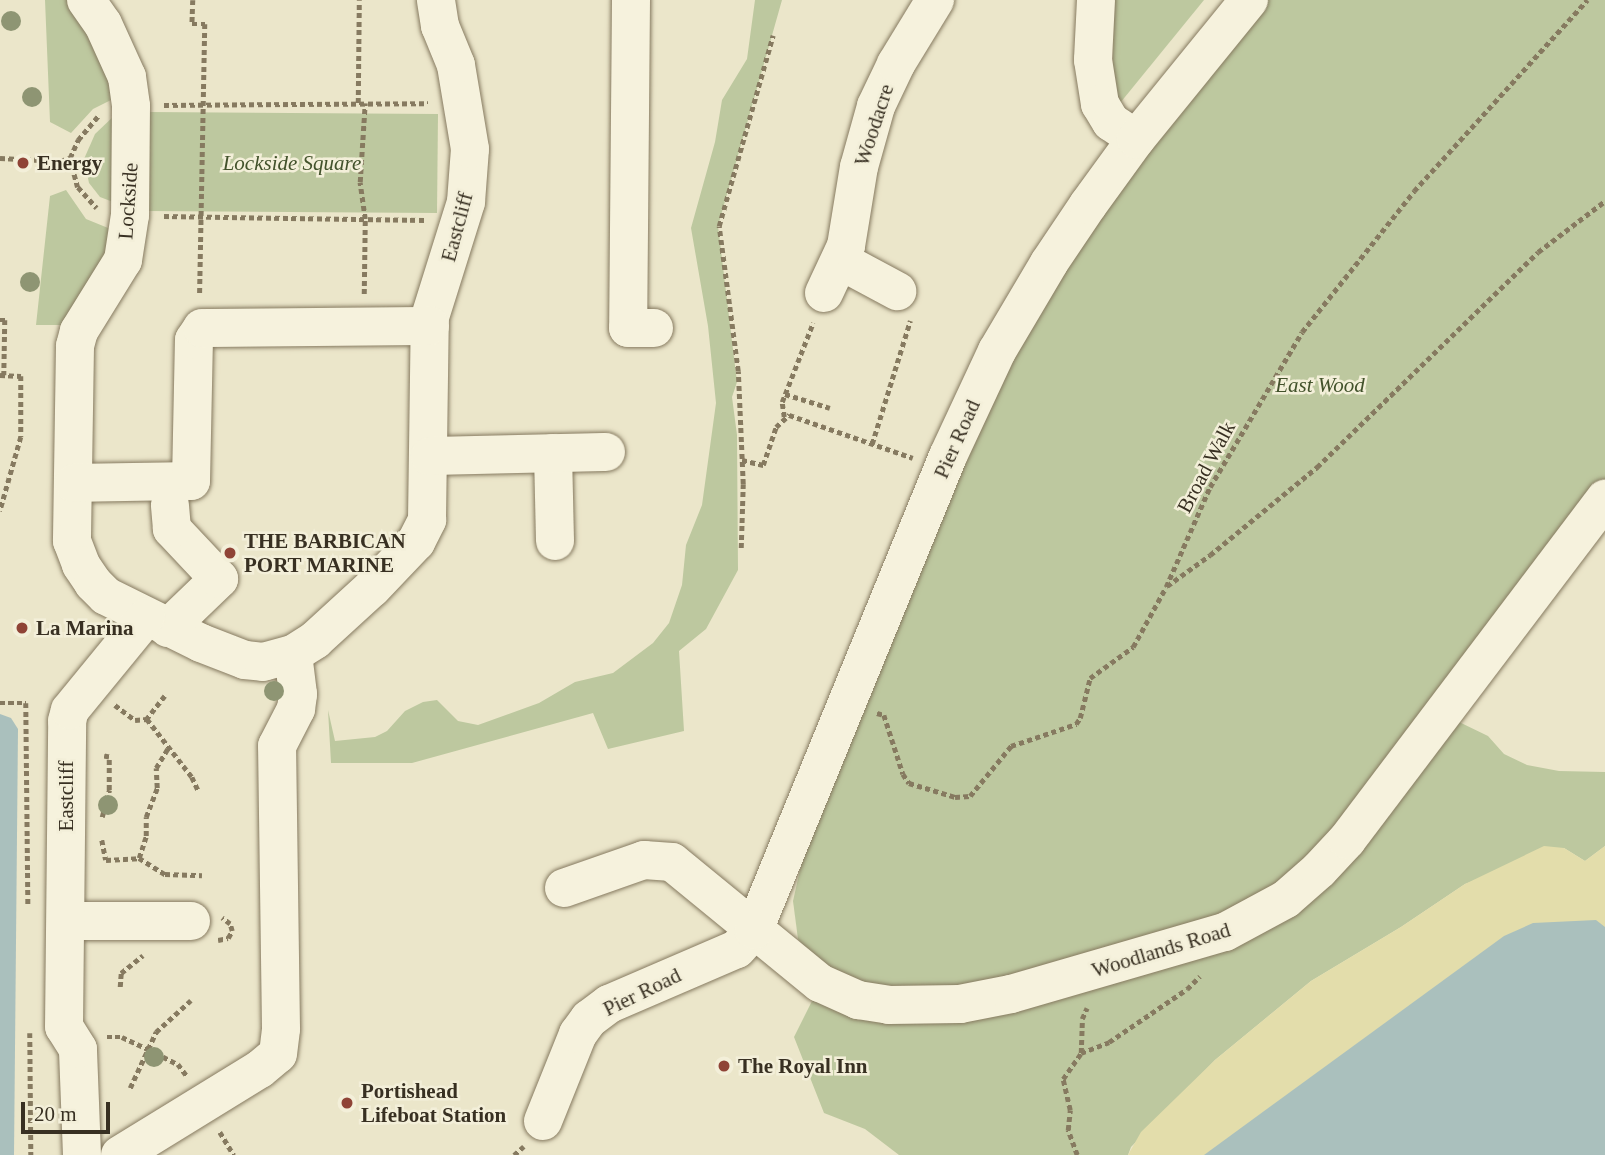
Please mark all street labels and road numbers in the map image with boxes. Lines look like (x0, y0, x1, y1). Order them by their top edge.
street label: Woodacre (849, 81, 899, 169)
street label: Lockside (113, 162, 143, 240)
street label: Eastcliff (436, 190, 478, 264)
street label: Pier Road (929, 396, 985, 482)
street label: Broad Walk (1171, 417, 1241, 517)
street label: Eastcliff (53, 761, 79, 831)
street label: Woodlands Road (1089, 917, 1233, 983)
street label: Pier Road (599, 962, 685, 1022)

